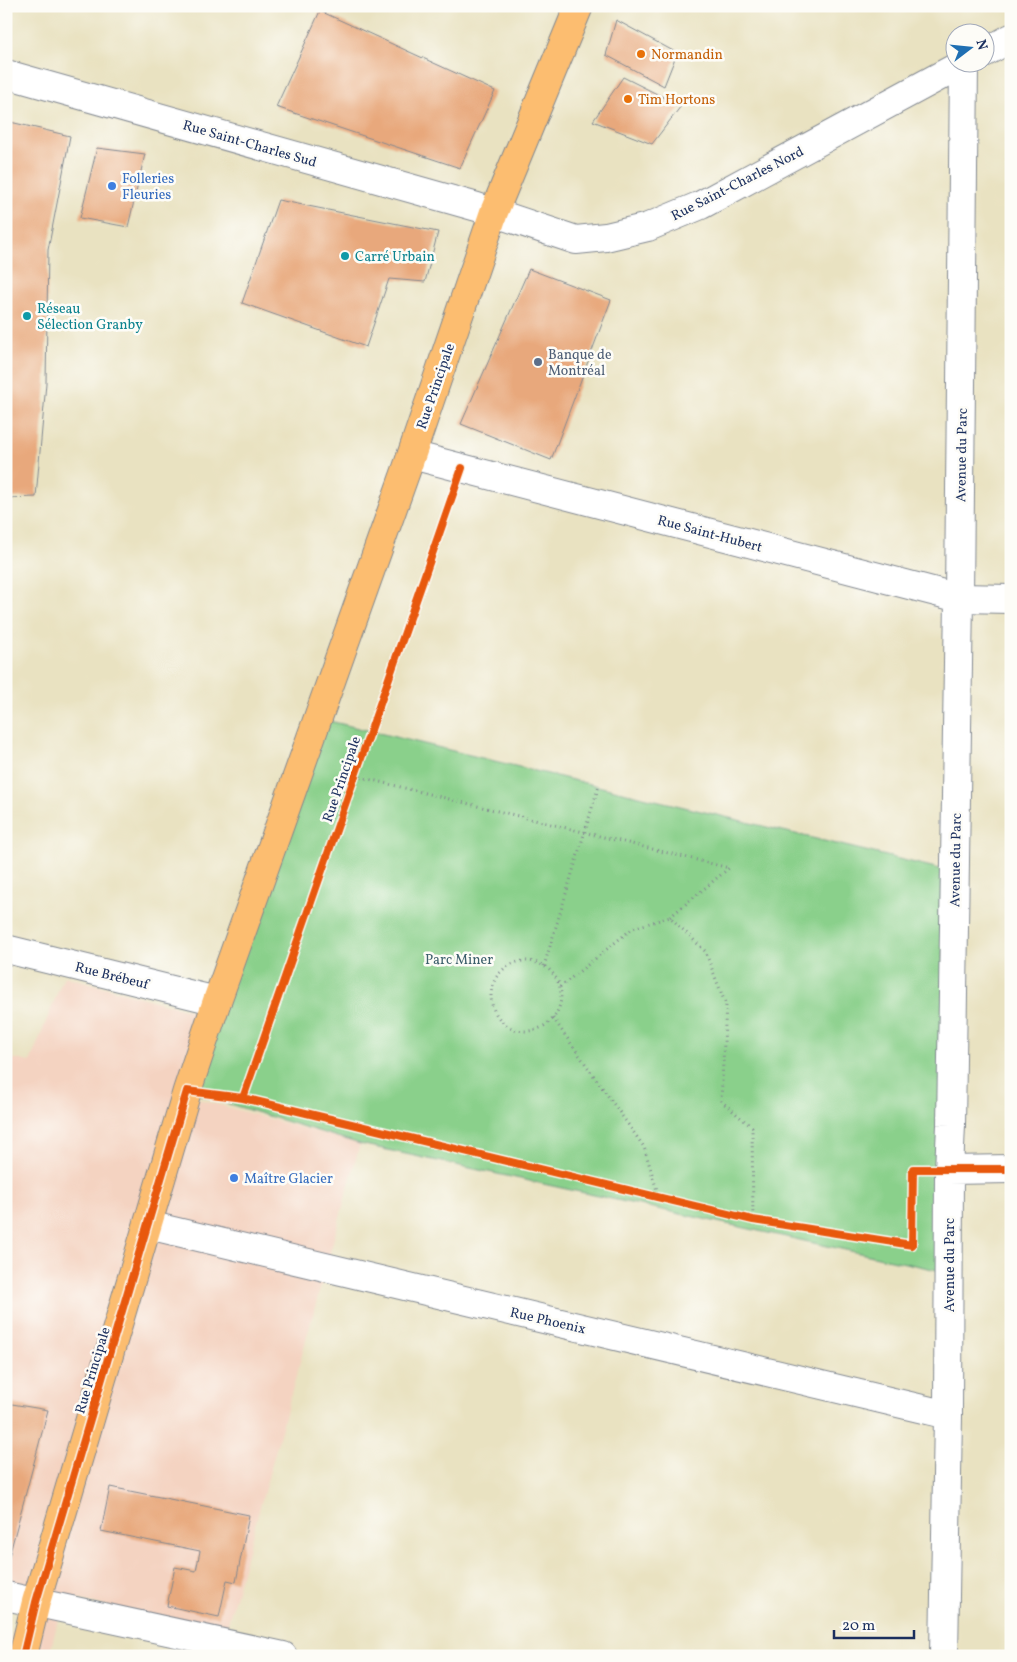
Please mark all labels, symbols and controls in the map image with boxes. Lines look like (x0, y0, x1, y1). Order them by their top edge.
north arrow (944, 22, 994, 72)
text: N (971, 37, 992, 52)
place label: Normandin (651, 46, 723, 65)
marker: Normandin (635, 48, 647, 60)
place label: Tim Hortons (638, 91, 715, 110)
marker: Tim Hortons (622, 93, 634, 105)
street label: Rue Saint-Charles Sud (180, 116, 319, 173)
street label: Rue Saint-Charles Nord (668, 143, 807, 226)
place label: Folleries Fleuries (122, 170, 174, 205)
marker: Folleries Fleuries (106, 180, 118, 192)
place label: Carré Urbain (355, 248, 435, 267)
marker: Carré Urbain (339, 250, 351, 262)
place label: Réseau Sélection Granby (37, 300, 143, 335)
marker: Réseau Sélection Granby (21, 310, 33, 322)
street label: Rue Principale (413, 341, 460, 432)
place label: Banque de Montréal (548, 346, 612, 381)
marker: Banque de Montréal (532, 356, 544, 368)
street label: Avenue du Parc (952, 408, 973, 502)
street label: Rue Saint-Hubert (655, 511, 764, 558)
street label: Rue Principale (319, 734, 366, 825)
street label: Avenue du Parc (946, 813, 967, 907)
park label: Parc Miner (425, 951, 493, 970)
street label: Rue Brébeuf (73, 958, 152, 995)
place label: Maître Glacier (244, 1170, 333, 1189)
marker: Maître Glacier (228, 1172, 240, 1184)
street label: Avenue du Parc (941, 1218, 960, 1312)
street label: Rue Phoenix (508, 1304, 587, 1339)
street label: Rue Principale (71, 1324, 116, 1416)
scale bar (834, 1607, 914, 1639)
text: 20 m (842, 1616, 875, 1637)

